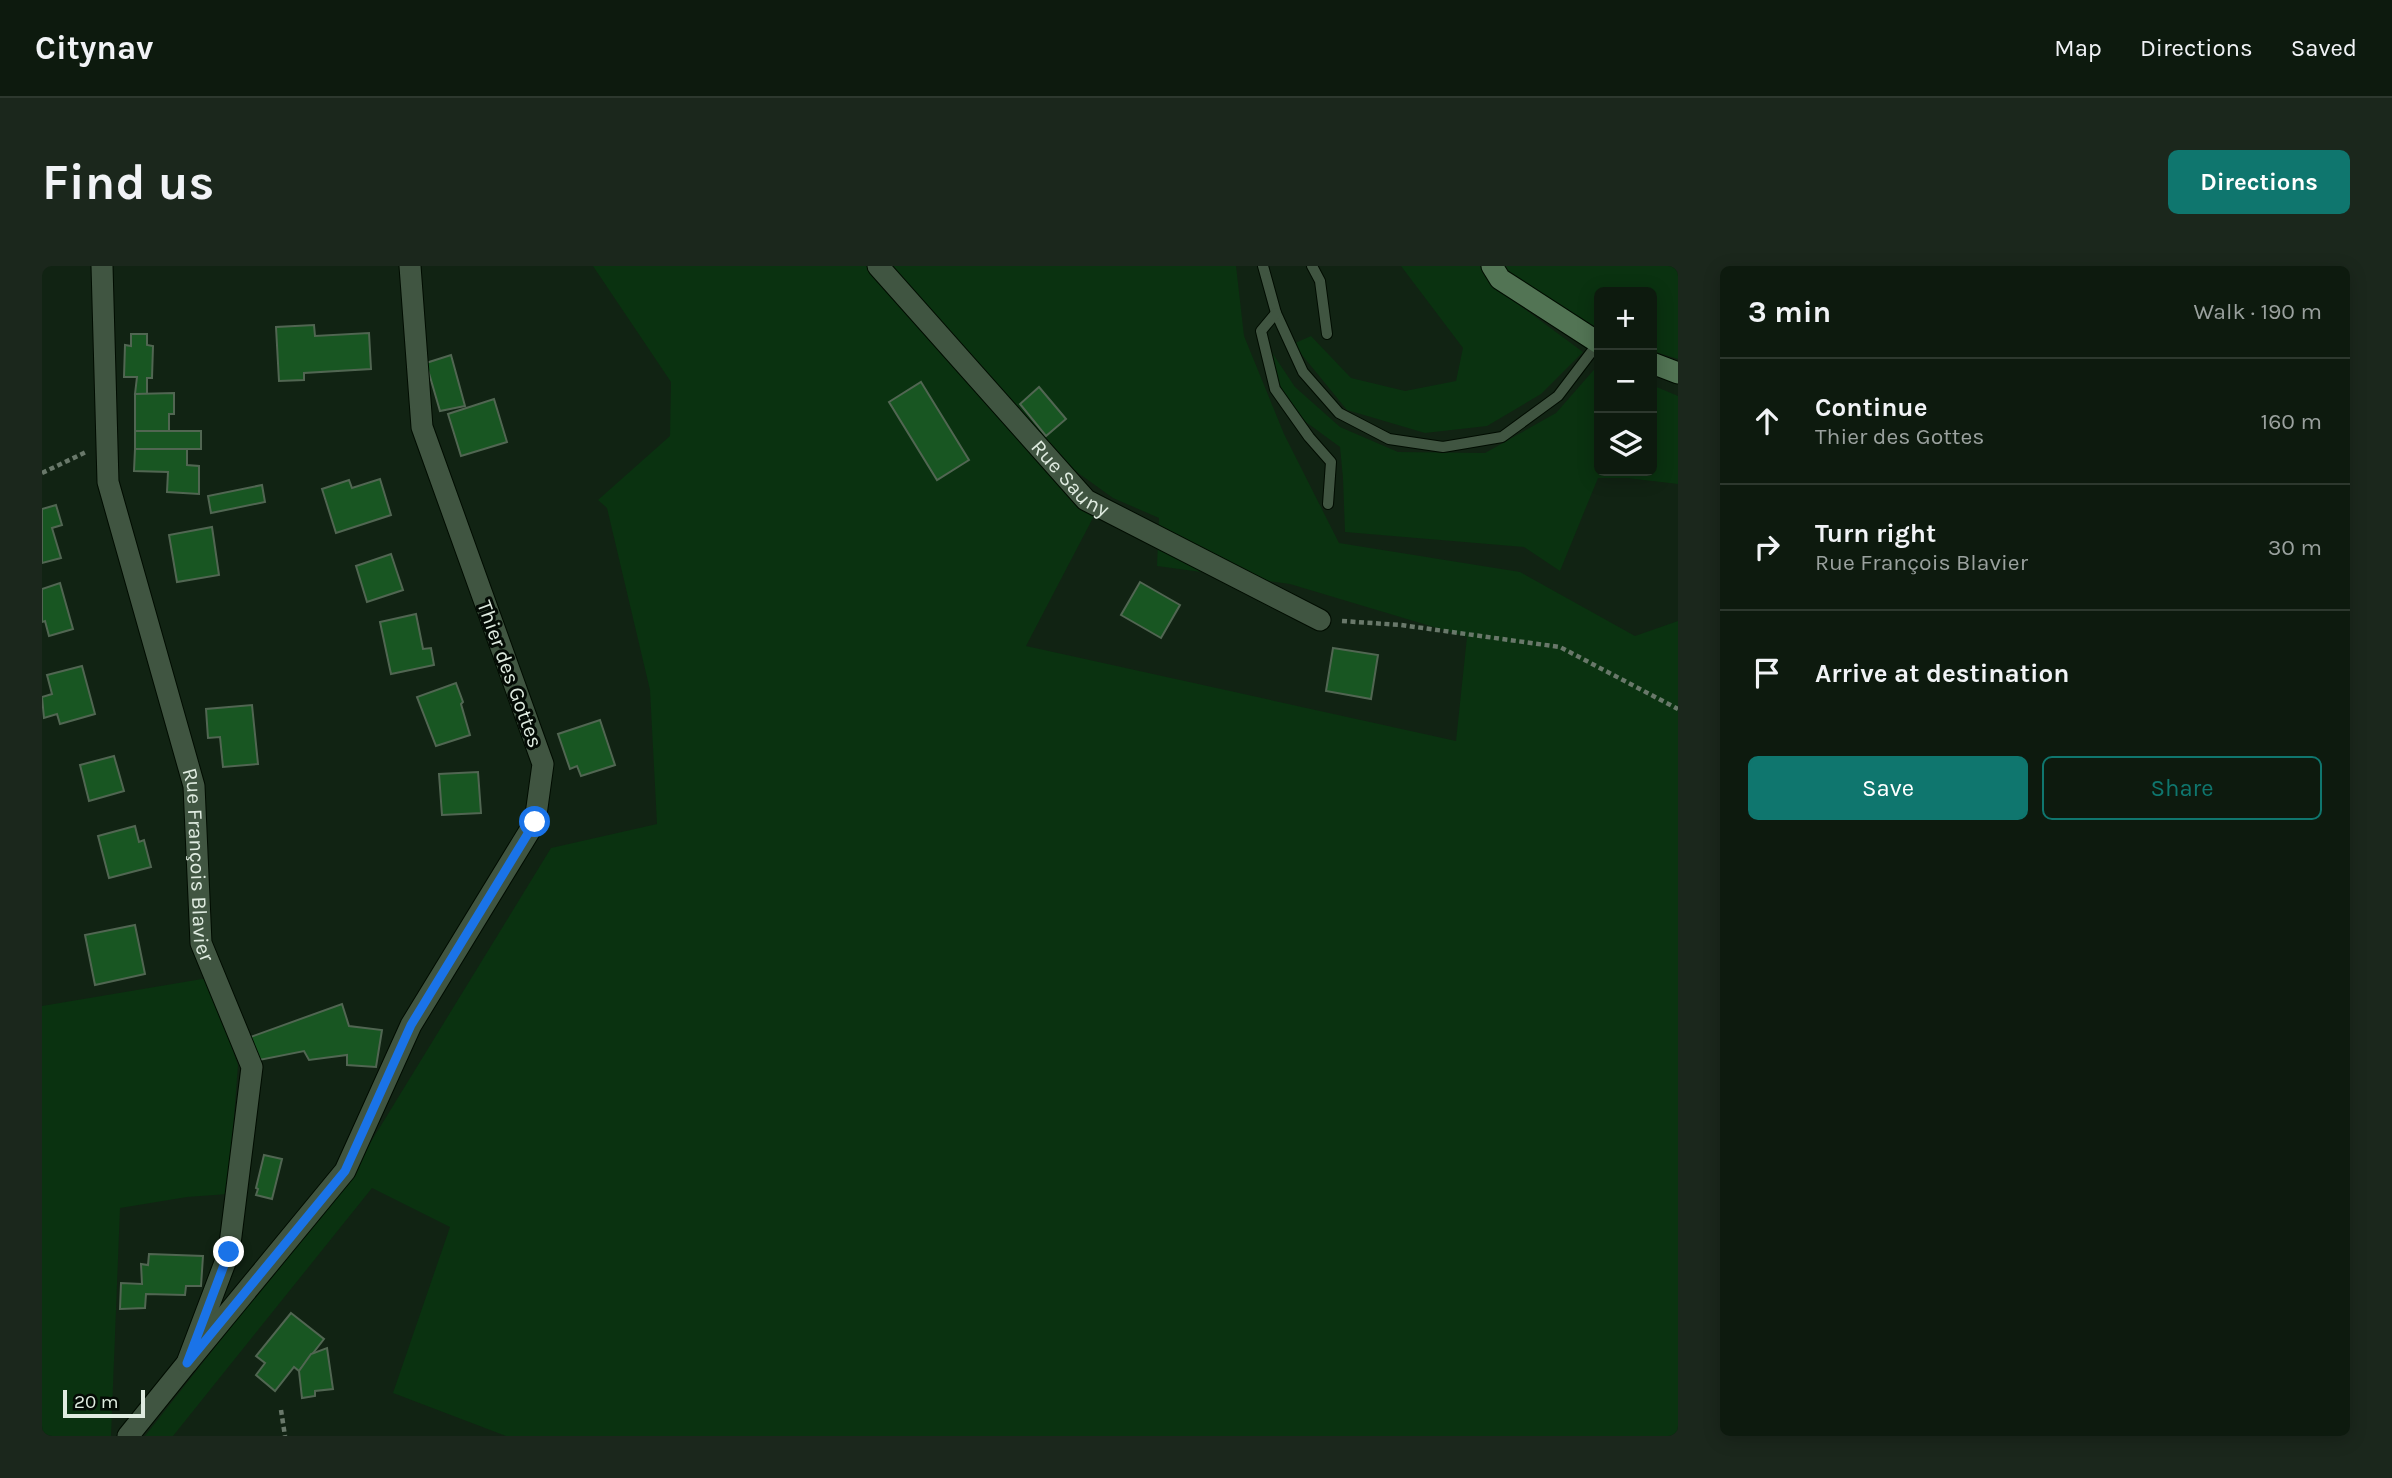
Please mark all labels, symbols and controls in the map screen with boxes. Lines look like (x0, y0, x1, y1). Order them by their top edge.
text: Citynav (35, 29, 153, 67)
text: Map (2054, 34, 2102, 62)
text: Directions (2140, 34, 2253, 62)
text: Saved (2291, 34, 2357, 62)
button: Directions (2168, 150, 2350, 214)
text: Find us (42, 154, 214, 211)
map controls (1594, 287, 1657, 476)
button: + (1594, 287, 1657, 350)
text: 3 min (1748, 294, 1831, 330)
text: Walk · 190 m (2194, 298, 2322, 325)
button: − (1594, 350, 1657, 413)
text: Continue (1815, 392, 1927, 423)
icon: ahead (1748, 402, 1786, 440)
text: 160 m (2261, 408, 2322, 435)
button: layers (1594, 413, 1657, 476)
text: Thier des Gottes (1815, 423, 1984, 450)
street label: Rue Sauny (1026, 435, 1113, 522)
text: Turn right (1815, 518, 1936, 549)
icon: right (1748, 528, 1786, 566)
text: 30 m (2268, 534, 2322, 561)
text: Rue François Blavier (1815, 549, 2028, 576)
street label: Thier des Gottes (472, 597, 548, 751)
icon: arrive (1748, 654, 1786, 692)
text: Arrive at destination (1815, 658, 2069, 689)
button: Save (1748, 756, 2028, 820)
button: Share (2042, 756, 2322, 820)
street label: Rue François Blavier (177, 765, 220, 966)
route start (519, 806, 550, 837)
route end (213, 1236, 244, 1267)
scale bar (63, 1387, 145, 1419)
text: 20 m (74, 1391, 119, 1413)

